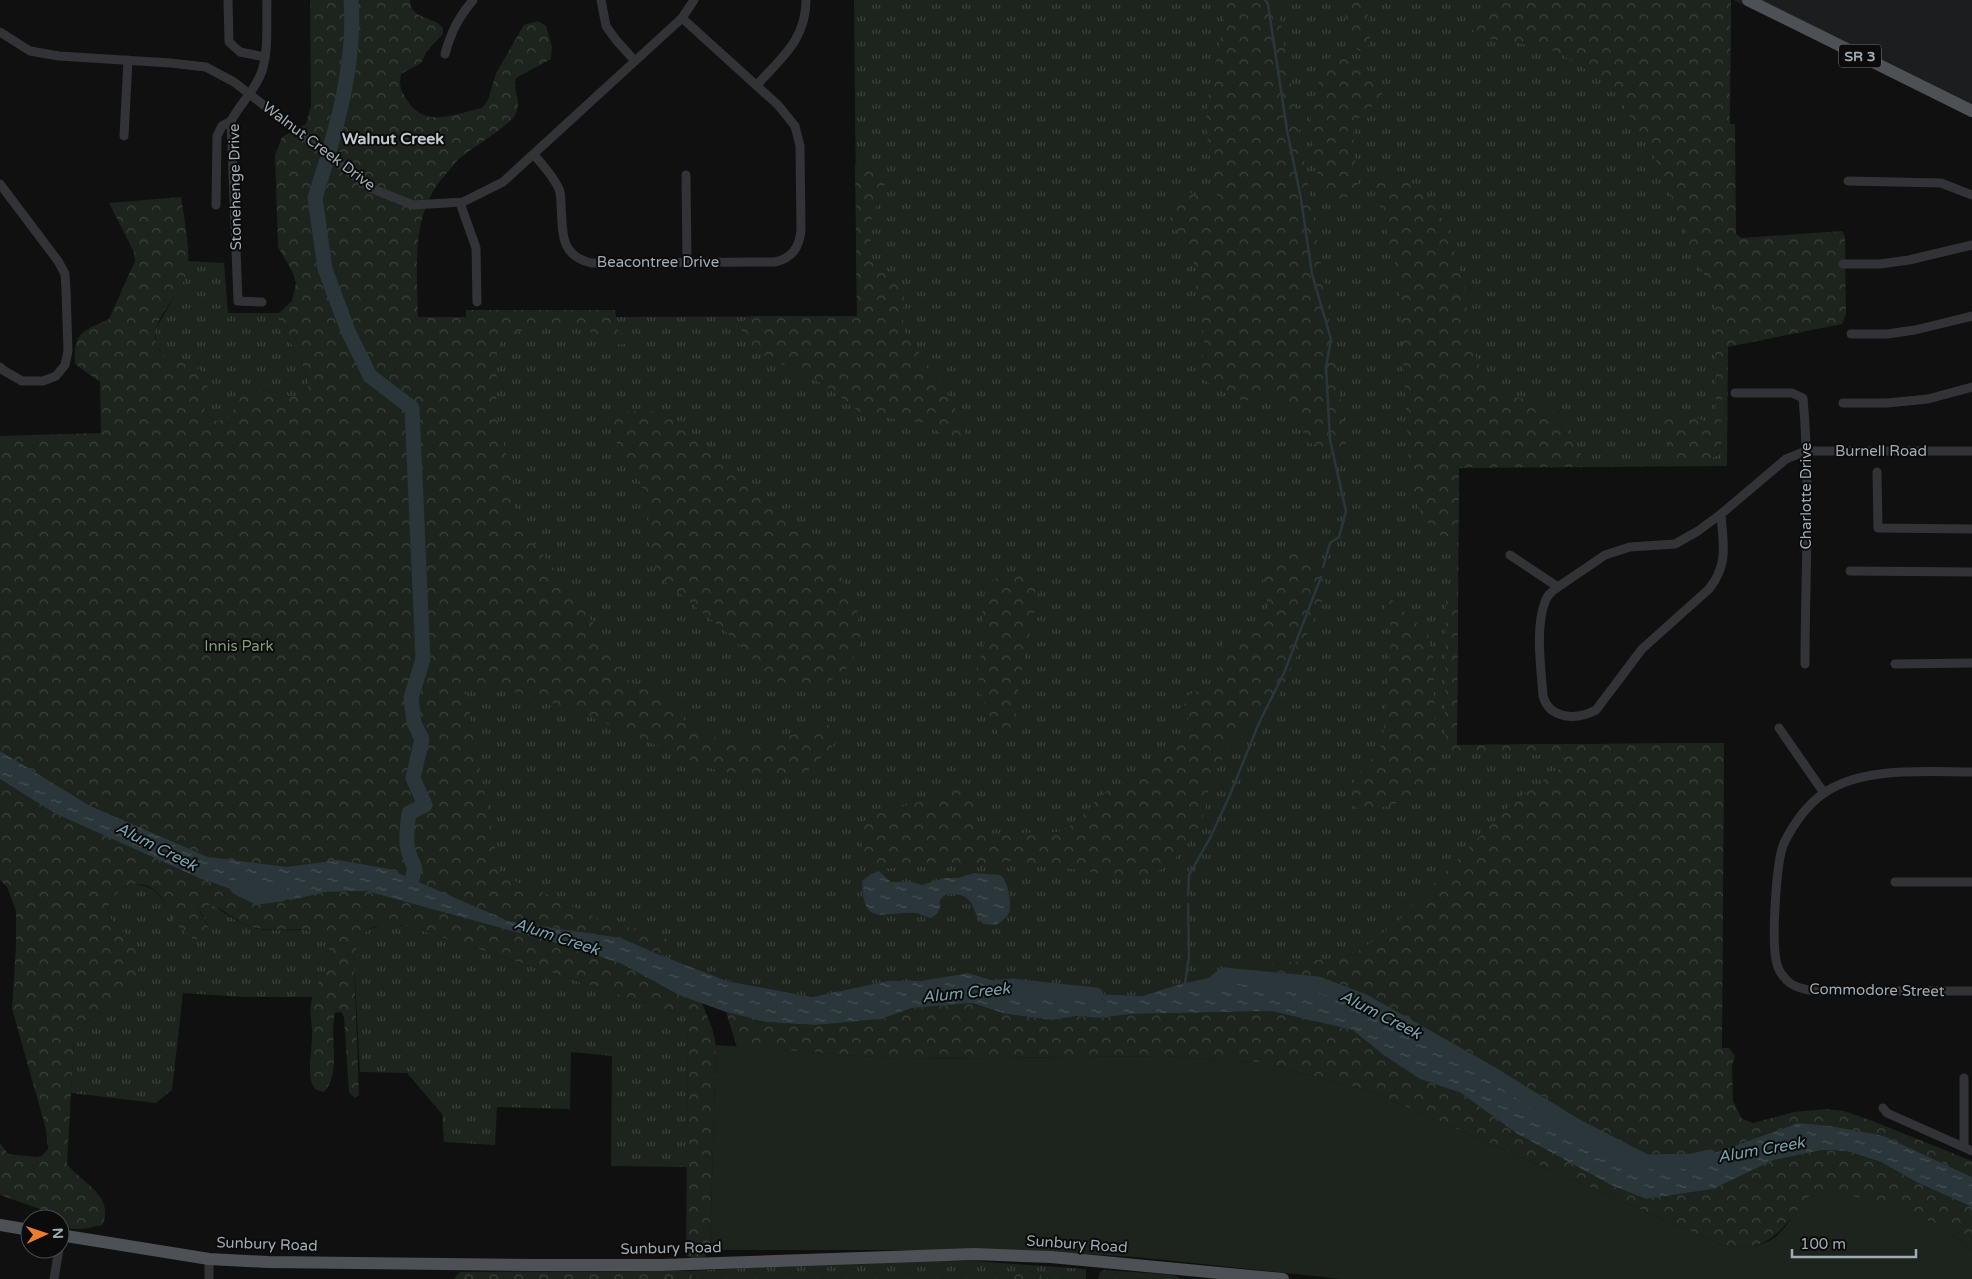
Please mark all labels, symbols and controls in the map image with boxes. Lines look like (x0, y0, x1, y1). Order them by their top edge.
road number: SR 3 (1839, 44, 1881, 68)
street label: Walnut Creek Drive (259, 98, 379, 194)
street label: Stonehenge Drive (225, 123, 245, 251)
district label: Walnut Creek (342, 129, 444, 149)
street label: Beacontree Drive (597, 253, 719, 271)
street label: Charlotte Drive (1797, 442, 1815, 550)
street label: Burnell Road (1835, 442, 1927, 460)
park label: Innis Park (204, 637, 274, 655)
water label: Alum Creek (113, 818, 201, 876)
water label: Alum Creek (512, 914, 603, 960)
water label: Alum Creek (921, 978, 1012, 1008)
street label: Commodore Street (1809, 980, 1945, 1000)
water label: Alum Creek (1337, 986, 1425, 1044)
water label: Alum Creek (1716, 1132, 1808, 1167)
north arrow (20, 1209, 70, 1259)
scale bar (1792, 1226, 1916, 1258)
text: N (49, 1227, 66, 1239)
street label: Sunbury Road (1026, 1231, 1128, 1257)
street label: Sunbury Road (216, 1233, 318, 1255)
text: 100 m (1800, 1235, 1846, 1253)
street label: Sunbury Road (620, 1238, 722, 1258)

